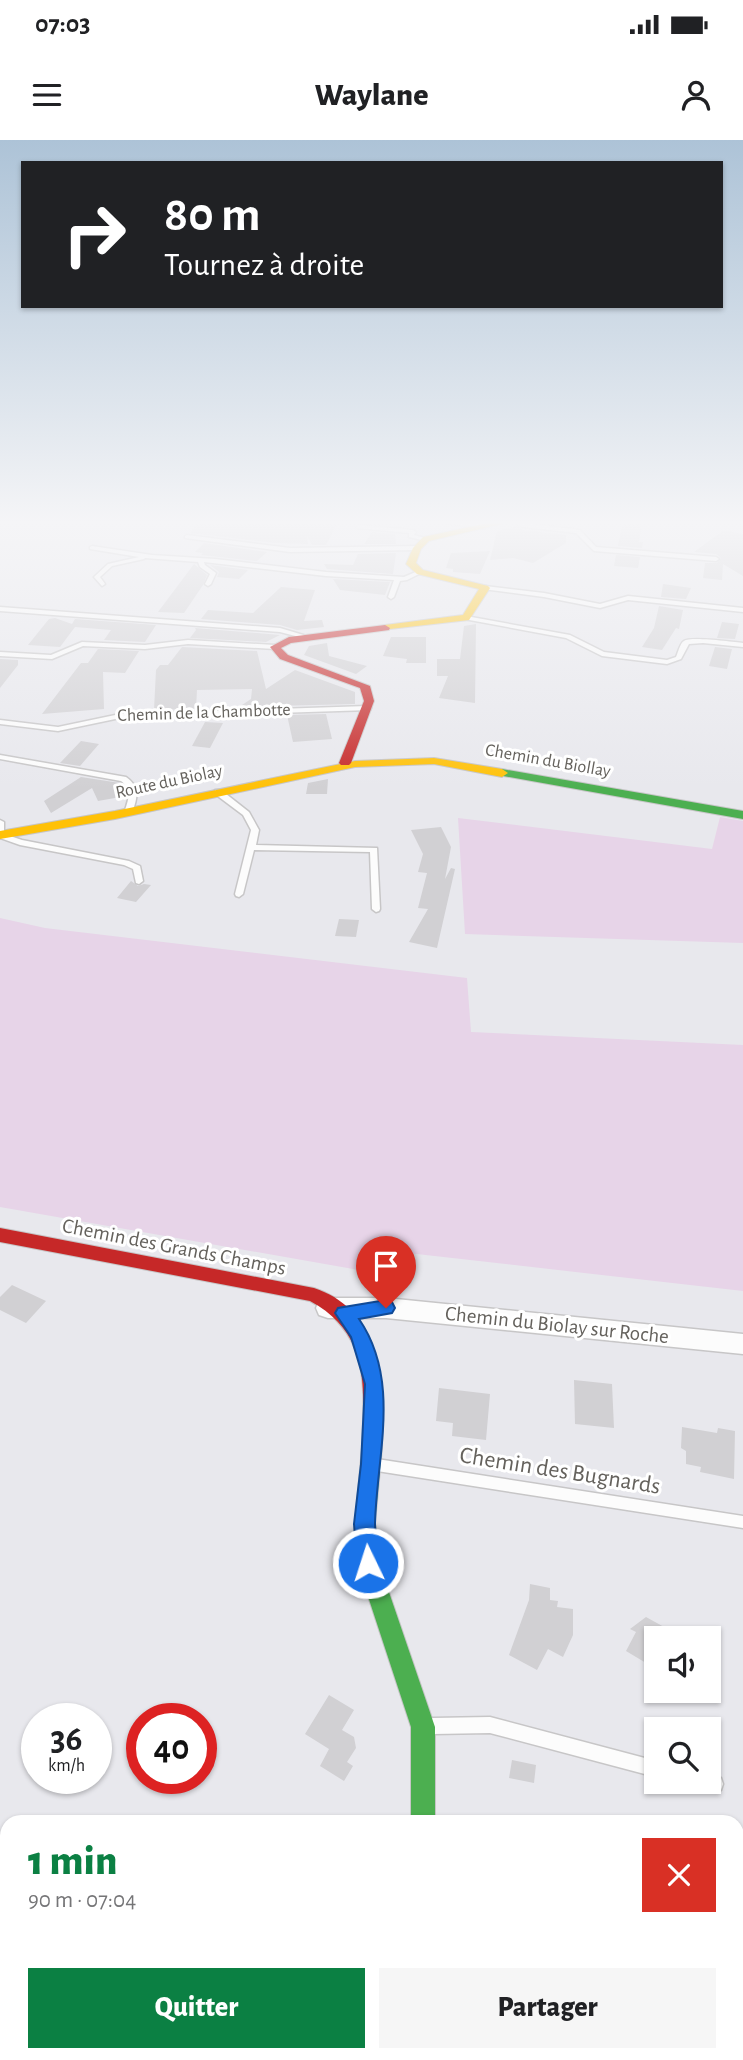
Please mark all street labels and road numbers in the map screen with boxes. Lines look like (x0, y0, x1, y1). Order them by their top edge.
street label: Chemin de la Chambotte (117, 701, 291, 725)
street label: Chemin du Biollay (484, 741, 612, 781)
street label: Route du Biolay (114, 762, 224, 802)
street label: Chemin des Grands Champs (60, 1215, 288, 1279)
street label: Chemin du Biolay sur Roche (444, 1303, 670, 1347)
street label: Chemin des Bugnards (458, 1443, 662, 1499)

